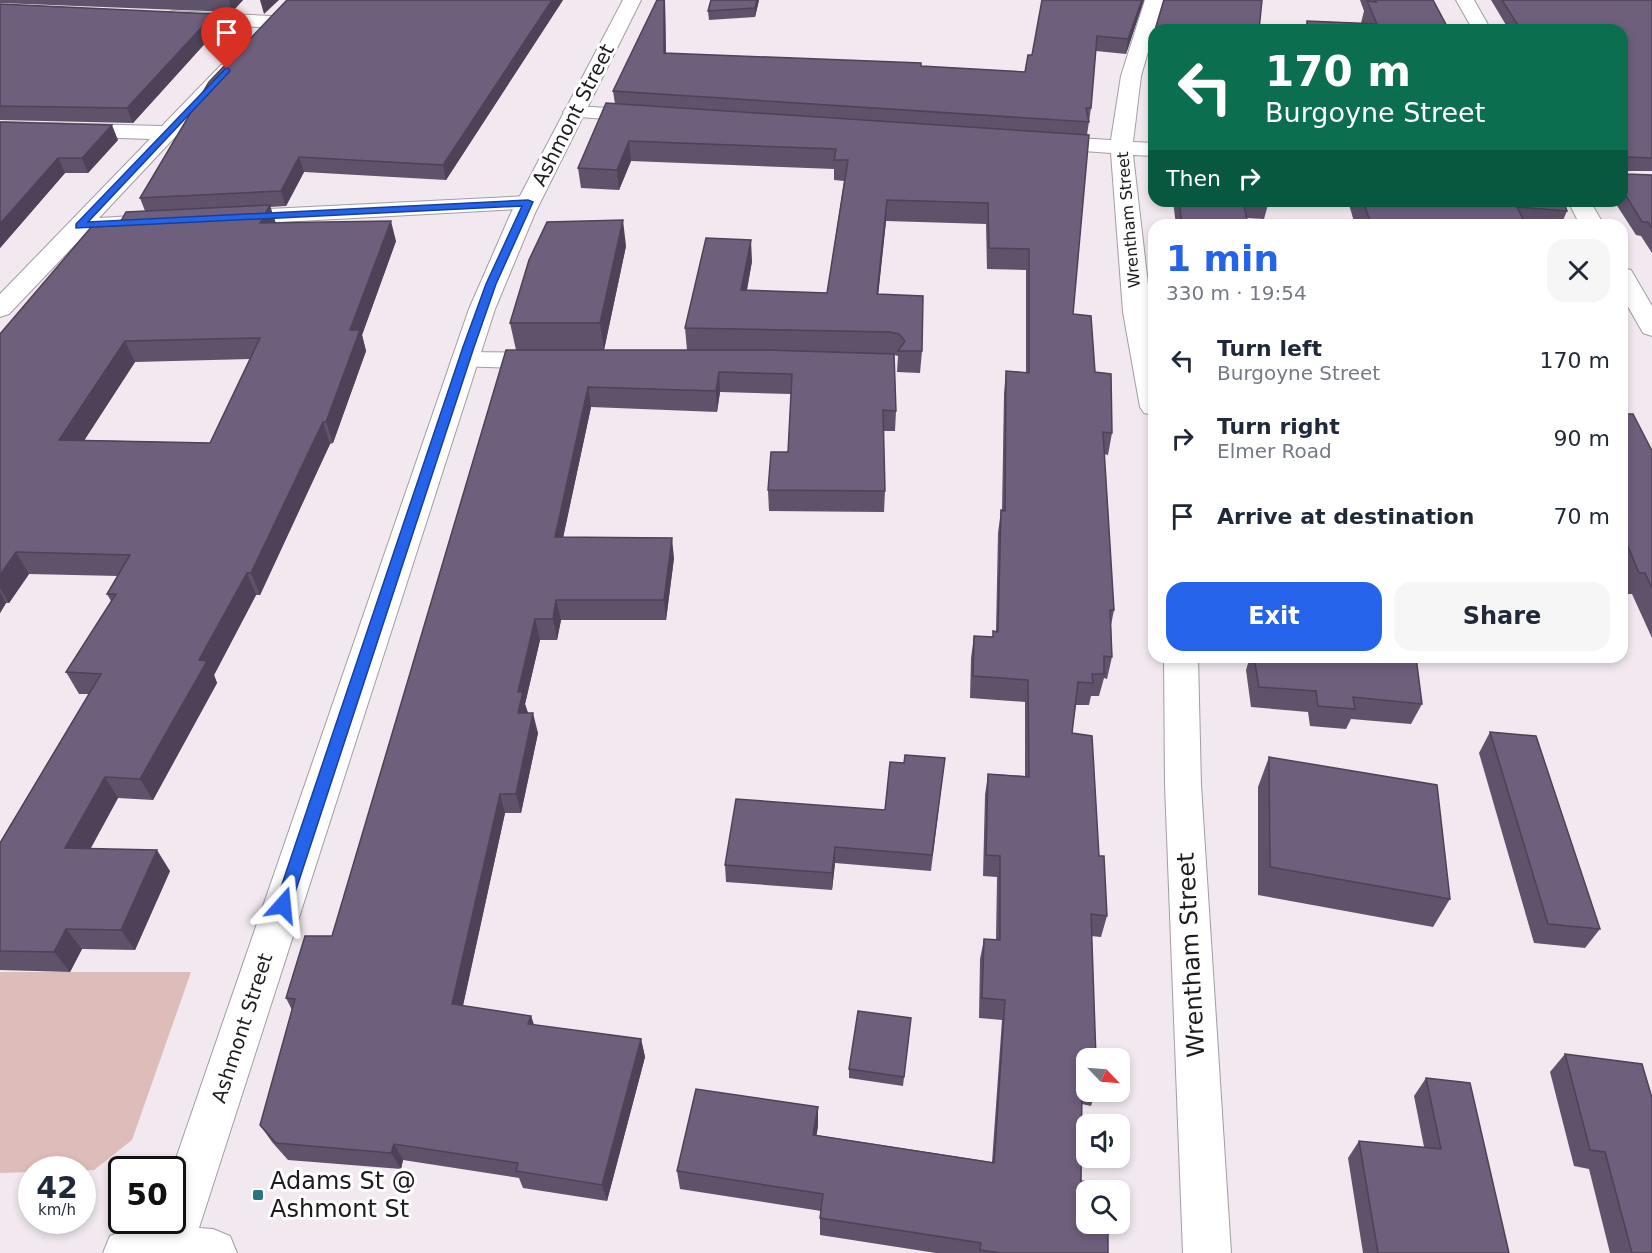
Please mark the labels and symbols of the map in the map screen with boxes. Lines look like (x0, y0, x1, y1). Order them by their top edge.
pin (201, 7, 252, 69)
street label: Ashmont Street (527, 40, 619, 190)
street label: Wrentham Street (1113, 151, 1144, 289)
street label: Wrentham Street (1172, 852, 1210, 1058)
position arrow (251, 873, 315, 937)
street label: Ashmont Street (206, 950, 278, 1106)
north arrow (1076, 1048, 1130, 1102)
speed limit sign: 50 (108, 1156, 186, 1234)
place label: Adams St @ Ashmont St (270, 1167, 416, 1223)
marker: Adams St @ Ashmont St (251, 1188, 265, 1202)

